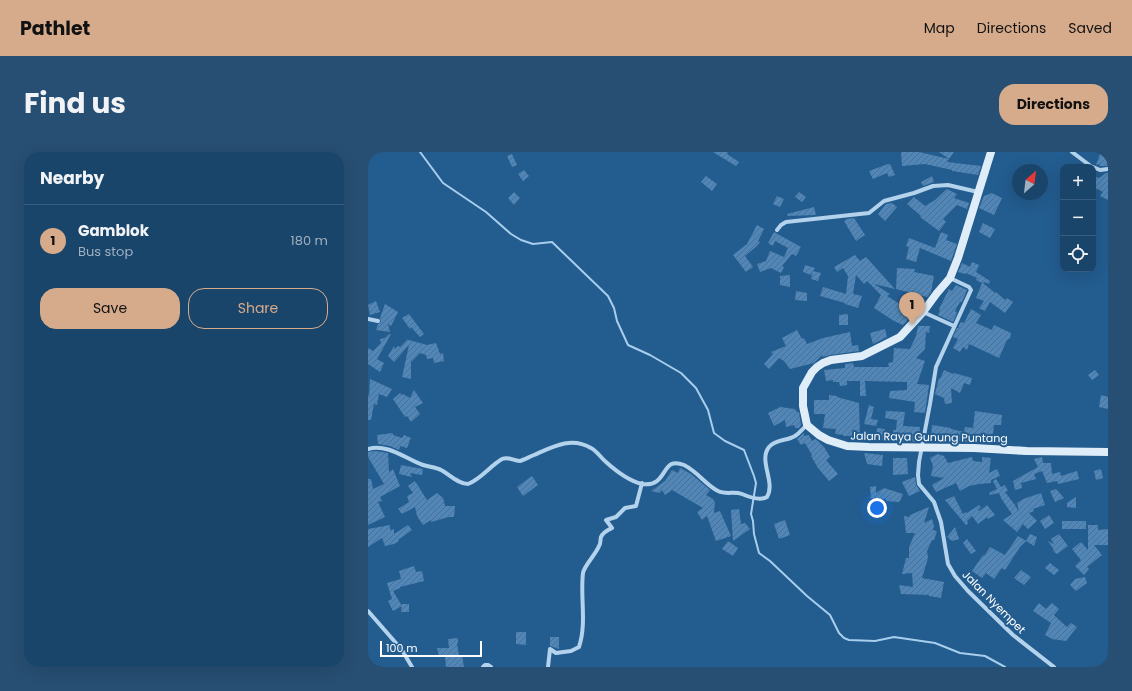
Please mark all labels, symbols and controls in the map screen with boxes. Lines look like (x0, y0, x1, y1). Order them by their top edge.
text: Pathlet (20, 15, 90, 42)
text: Map (924, 18, 955, 38)
text: Directions (977, 18, 1046, 38)
text: Saved (1068, 18, 1112, 38)
text: Find us (24, 84, 126, 123)
button: Directions (999, 84, 1108, 125)
north arrow (1012, 164, 1048, 200)
map controls (1060, 164, 1096, 272)
button: + (1060, 164, 1096, 200)
text: Nearby (40, 166, 104, 190)
button: − (1060, 200, 1096, 236)
text: Gamblok (78, 220, 149, 241)
text: 1 (51, 231, 55, 250)
text: 180 m (291, 231, 328, 250)
button: locate (1060, 236, 1096, 272)
text: Bus stop (78, 242, 133, 261)
button: Save (40, 288, 180, 329)
button: Share (188, 288, 328, 329)
pin: 1 (899, 292, 925, 325)
street label: Jalan Raya Gunung Puntang (850, 428, 1008, 446)
your location (867, 498, 887, 518)
street label: Jalan Nyempet (959, 567, 1029, 637)
scale bar (380, 639, 482, 658)
text: 100 m (386, 640, 418, 656)

